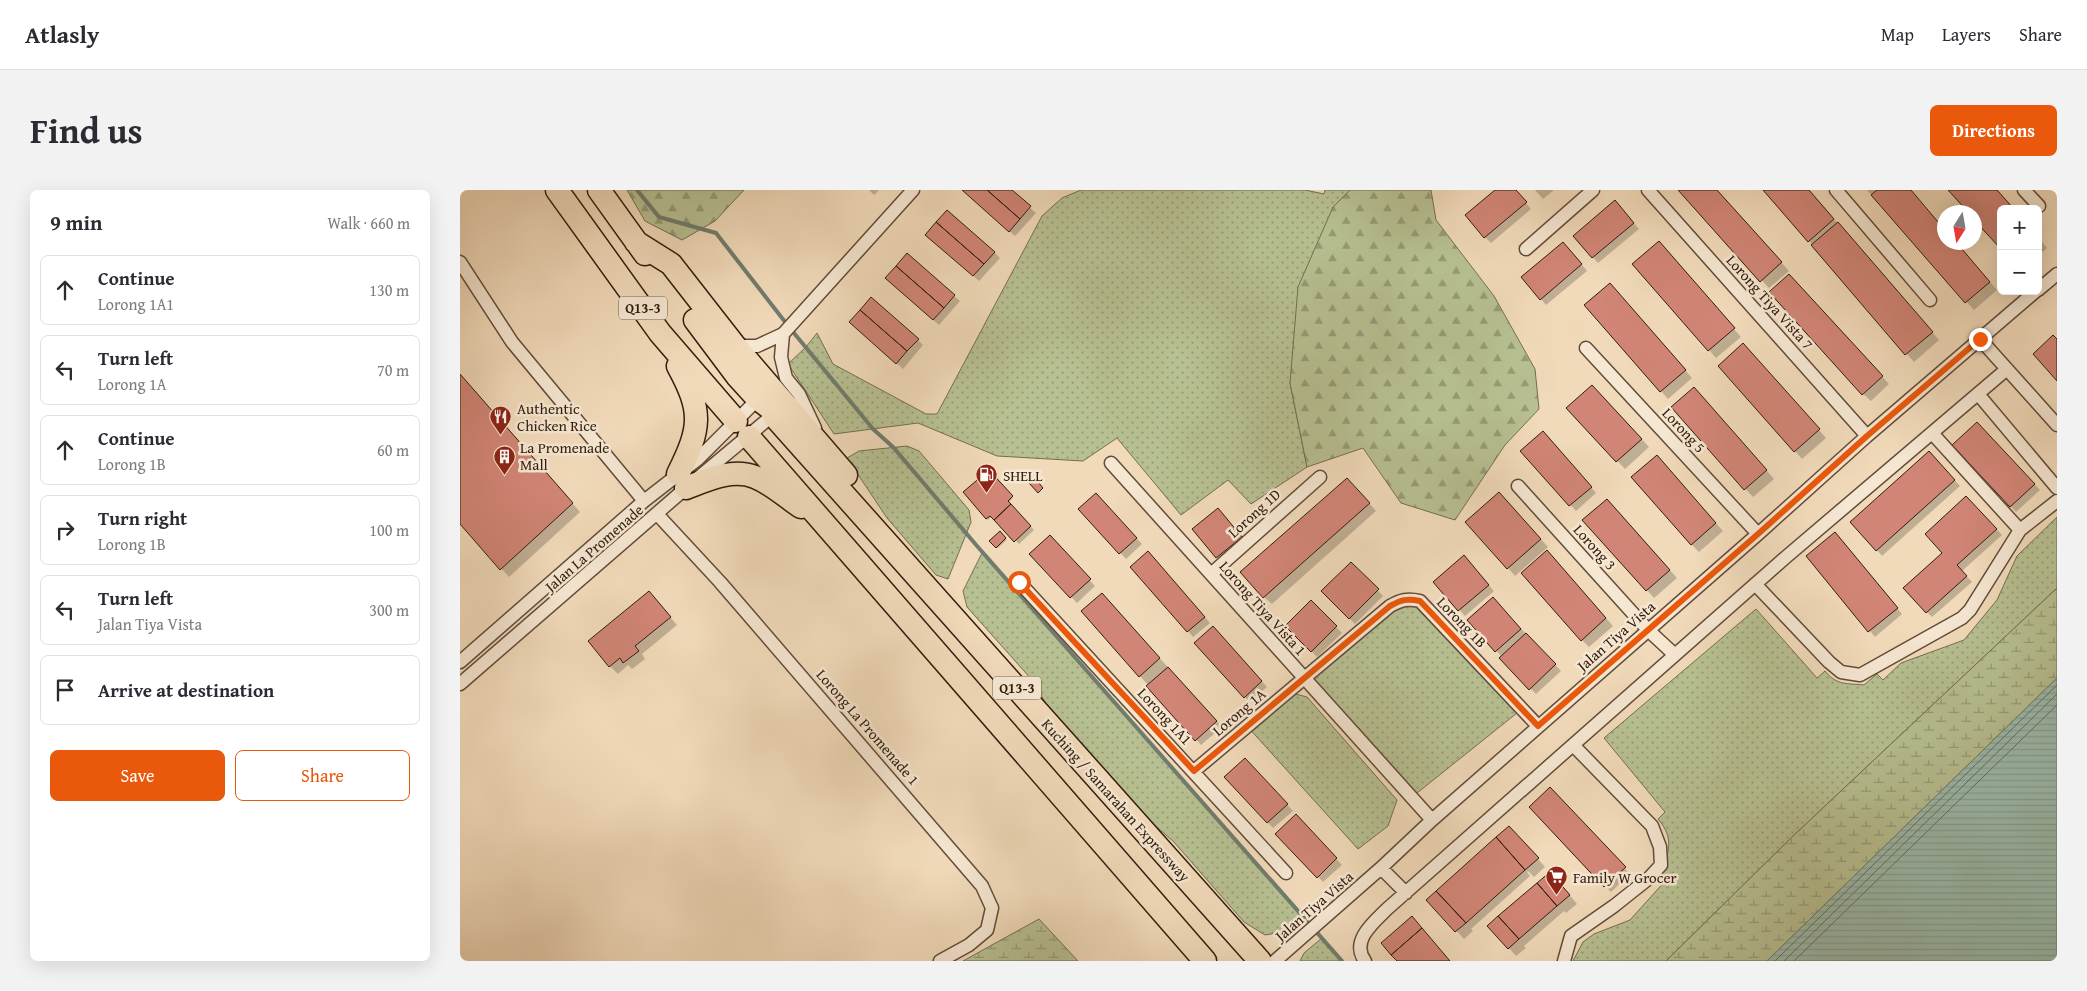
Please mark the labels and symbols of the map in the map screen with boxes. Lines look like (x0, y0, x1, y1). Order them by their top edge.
north arrow (1937, 205, 1982, 250)
street label: Lorong Tiya Vista 7 (1722, 250, 1818, 354)
road number: Q13-3 (619, 296, 667, 320)
route end (1969, 328, 1992, 351)
place label: Authentic Chicken Rice (517, 398, 597, 436)
street label: Lorong 5 (1658, 403, 1710, 457)
restaurant icon: Authentic Chicken Rice (489, 405, 513, 436)
place label: La Promenade Mall (520, 437, 609, 475)
building icon: La Promenade Mall (492, 444, 516, 475)
fuel station icon: SHELL (975, 463, 999, 494)
place label: SHELL (1003, 465, 1043, 486)
street label: Lorong 1D (1223, 484, 1285, 542)
street label: Jalan La Promenade (539, 499, 648, 598)
street label: Lorong 3 (1569, 520, 1621, 574)
street label: Lorong Tiya Vista 1 (1215, 556, 1311, 660)
route start (1008, 571, 1031, 594)
street label: Lorong 1B (1432, 592, 1492, 652)
street label: Jalan Tiya Vista (1571, 596, 1660, 677)
street label: Lorong La Promenade 1 (812, 664, 924, 790)
road number: Q13-3 (993, 676, 1041, 699)
street label: Lorong 1A1 (1133, 683, 1197, 749)
street label: Lorong 1A (1208, 683, 1270, 741)
street label: Kuching / Samarahan Expressway (1037, 714, 1195, 887)
supermarket icon: Family W Grocer (1545, 865, 1569, 896)
street label: Jalan Tiya Vista (1269, 866, 1358, 947)
place label: Family W Grocer (1573, 867, 1677, 888)

